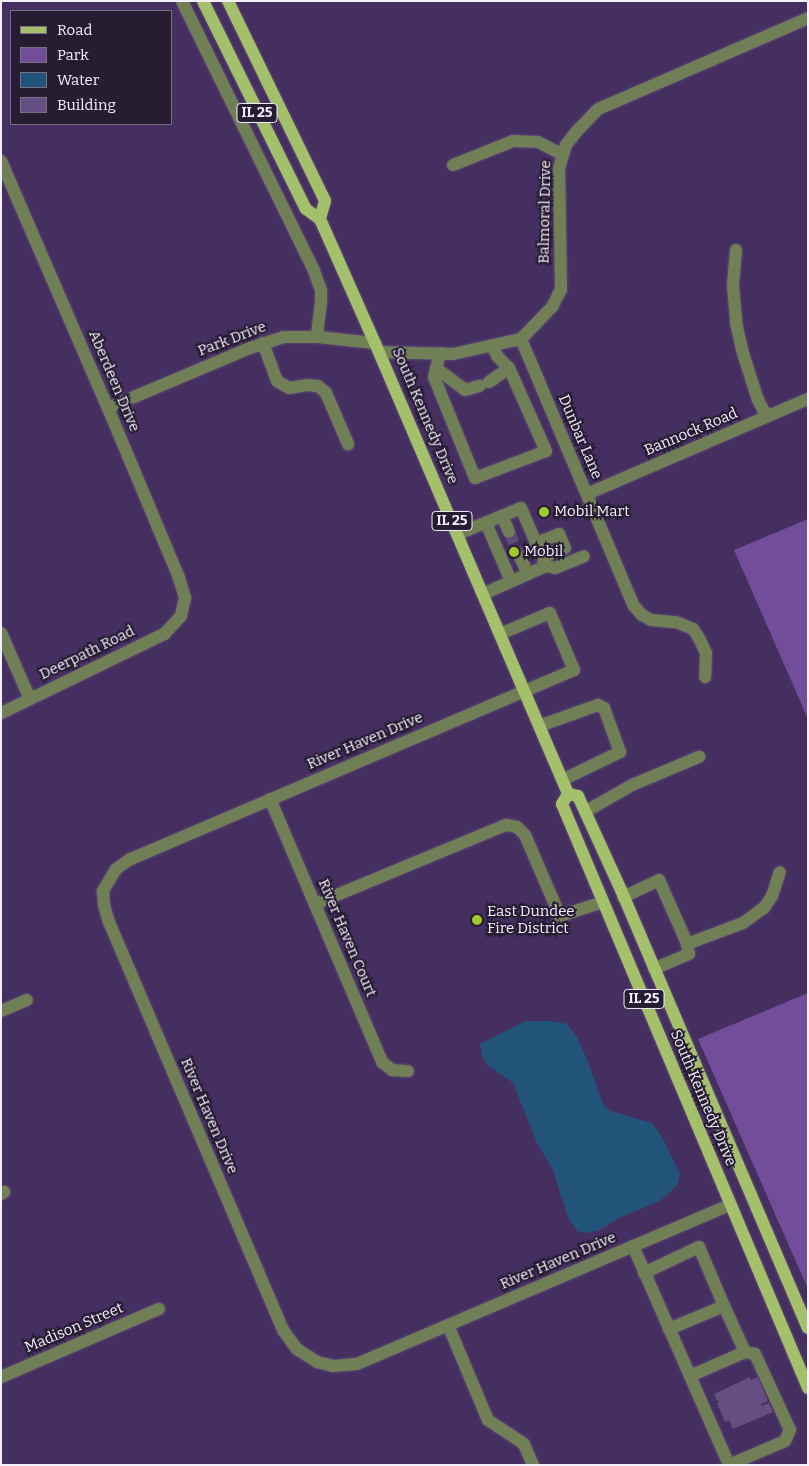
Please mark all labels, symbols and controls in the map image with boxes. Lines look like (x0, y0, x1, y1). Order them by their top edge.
legend (10, 10, 172, 125)
text: Road (57, 21, 92, 39)
text: Park (57, 46, 89, 64)
text: Water (57, 71, 99, 89)
text: Building (57, 96, 116, 114)
road number: IL 25 (236, 102, 278, 125)
street label: Balmoral Drive (535, 160, 555, 264)
street label: Park Drive (195, 318, 269, 360)
street label: Aberdeen Drive (85, 328, 143, 434)
street label: South Kennedy Drive (388, 345, 462, 487)
street label: Dunbar Lane (554, 392, 606, 482)
street label: Bannock Road (642, 404, 740, 460)
place label: Mobil Mart (554, 503, 630, 521)
marker: Mobil Mart (538, 506, 550, 518)
road number: IL 25 (431, 510, 473, 532)
place label: Mobil (524, 543, 563, 561)
marker: Mobil (508, 546, 520, 558)
street label: Deerpath Road (37, 622, 137, 684)
street label: River Haven Drive (304, 708, 426, 774)
street label: River Haven Court (314, 876, 380, 1000)
place label: East Dundee Fire District (487, 902, 575, 937)
marker: East Dundee Fire District (471, 914, 483, 926)
road number: IL 25 (623, 988, 665, 1011)
street label: South Kennedy Drive (666, 1027, 740, 1169)
street label: River Haven Drive (176, 1055, 242, 1177)
street label: River Haven Drive (497, 1228, 619, 1294)
street label: Madison Street (22, 1299, 126, 1357)

